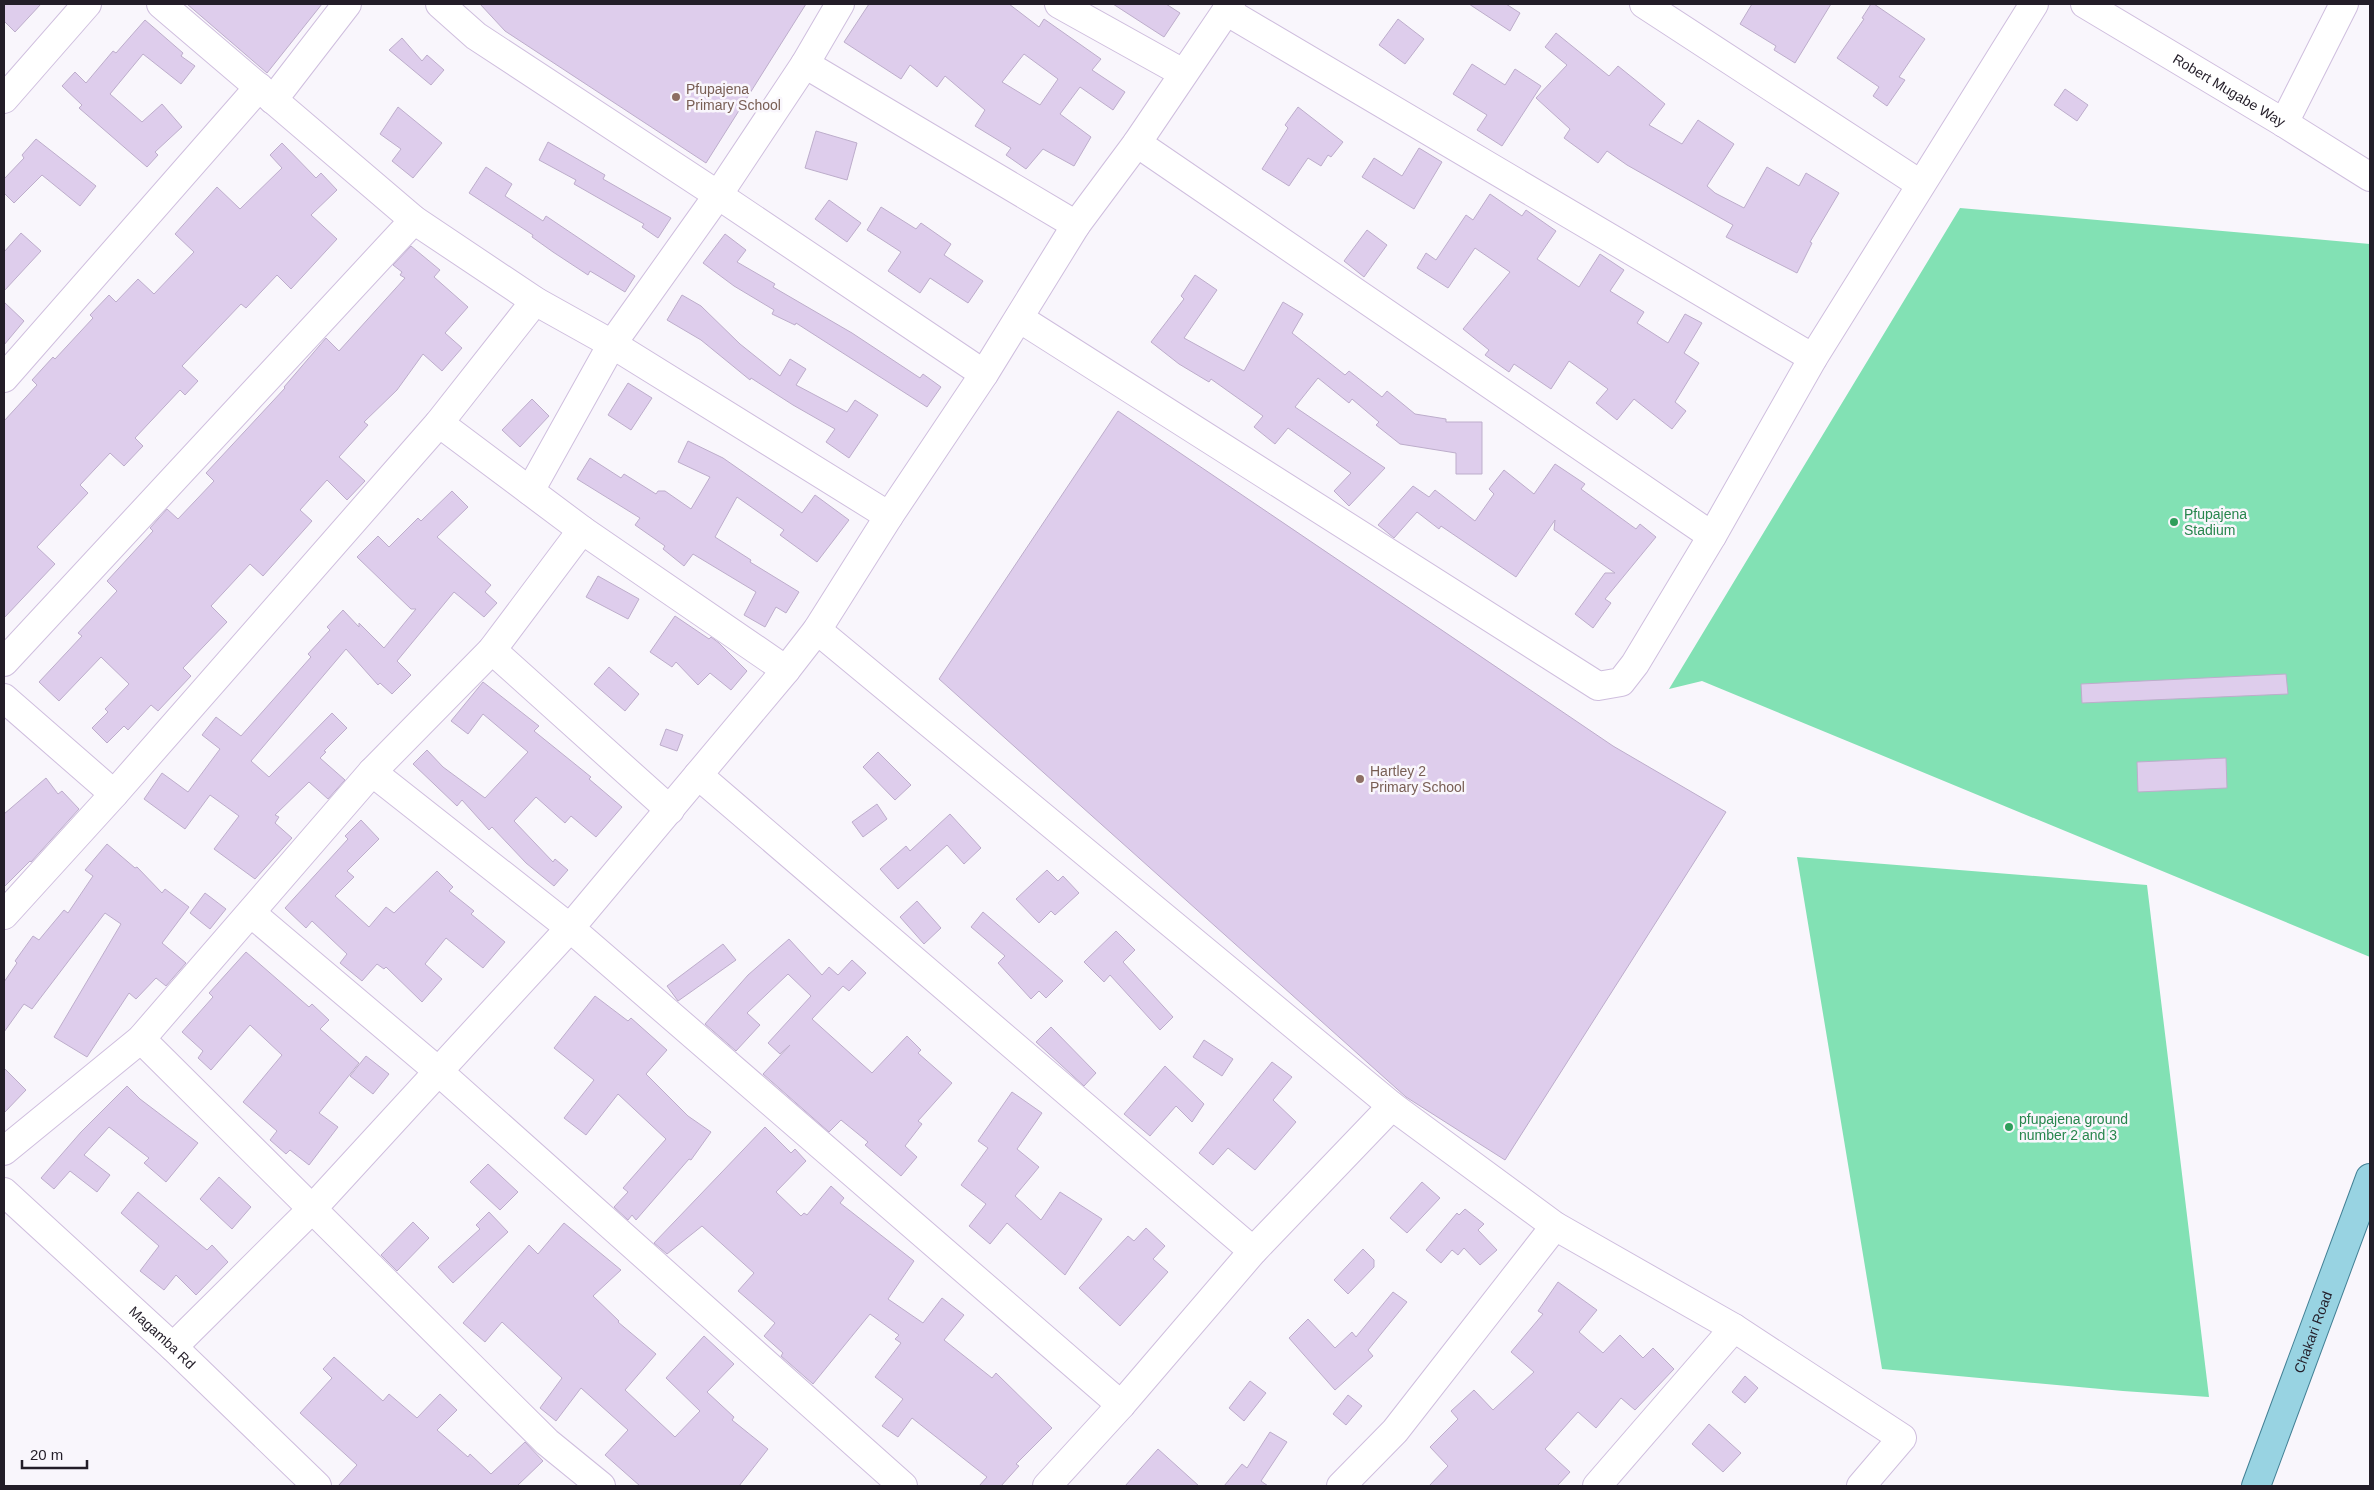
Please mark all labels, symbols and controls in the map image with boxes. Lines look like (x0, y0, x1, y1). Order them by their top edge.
street label: Robert Mugabe Way (2170, 51, 2288, 130)
place label: Pfupajena Primary School (686, 81, 781, 113)
marker: Pfupajena Primary School (670, 91, 682, 103)
place label: Pfupajena Stadium (2184, 506, 2247, 538)
marker: Pfupajena Stadium (2168, 516, 2180, 528)
place label: Hartley 2 Primary School (1370, 763, 1465, 795)
marker: Hartley 2 Primary School (1354, 773, 1366, 785)
place label: pfupajena ground number 2 and 3 (2019, 1111, 2128, 1143)
marker: pfupajena ground number 2 and 3 (2003, 1121, 2015, 1133)
street label: Chakari Road (2291, 1289, 2335, 1375)
street label: Magamba Rd (126, 1303, 199, 1372)
scale bar (22, 1438, 88, 1470)
text: 20 m (30, 1446, 63, 1463)

